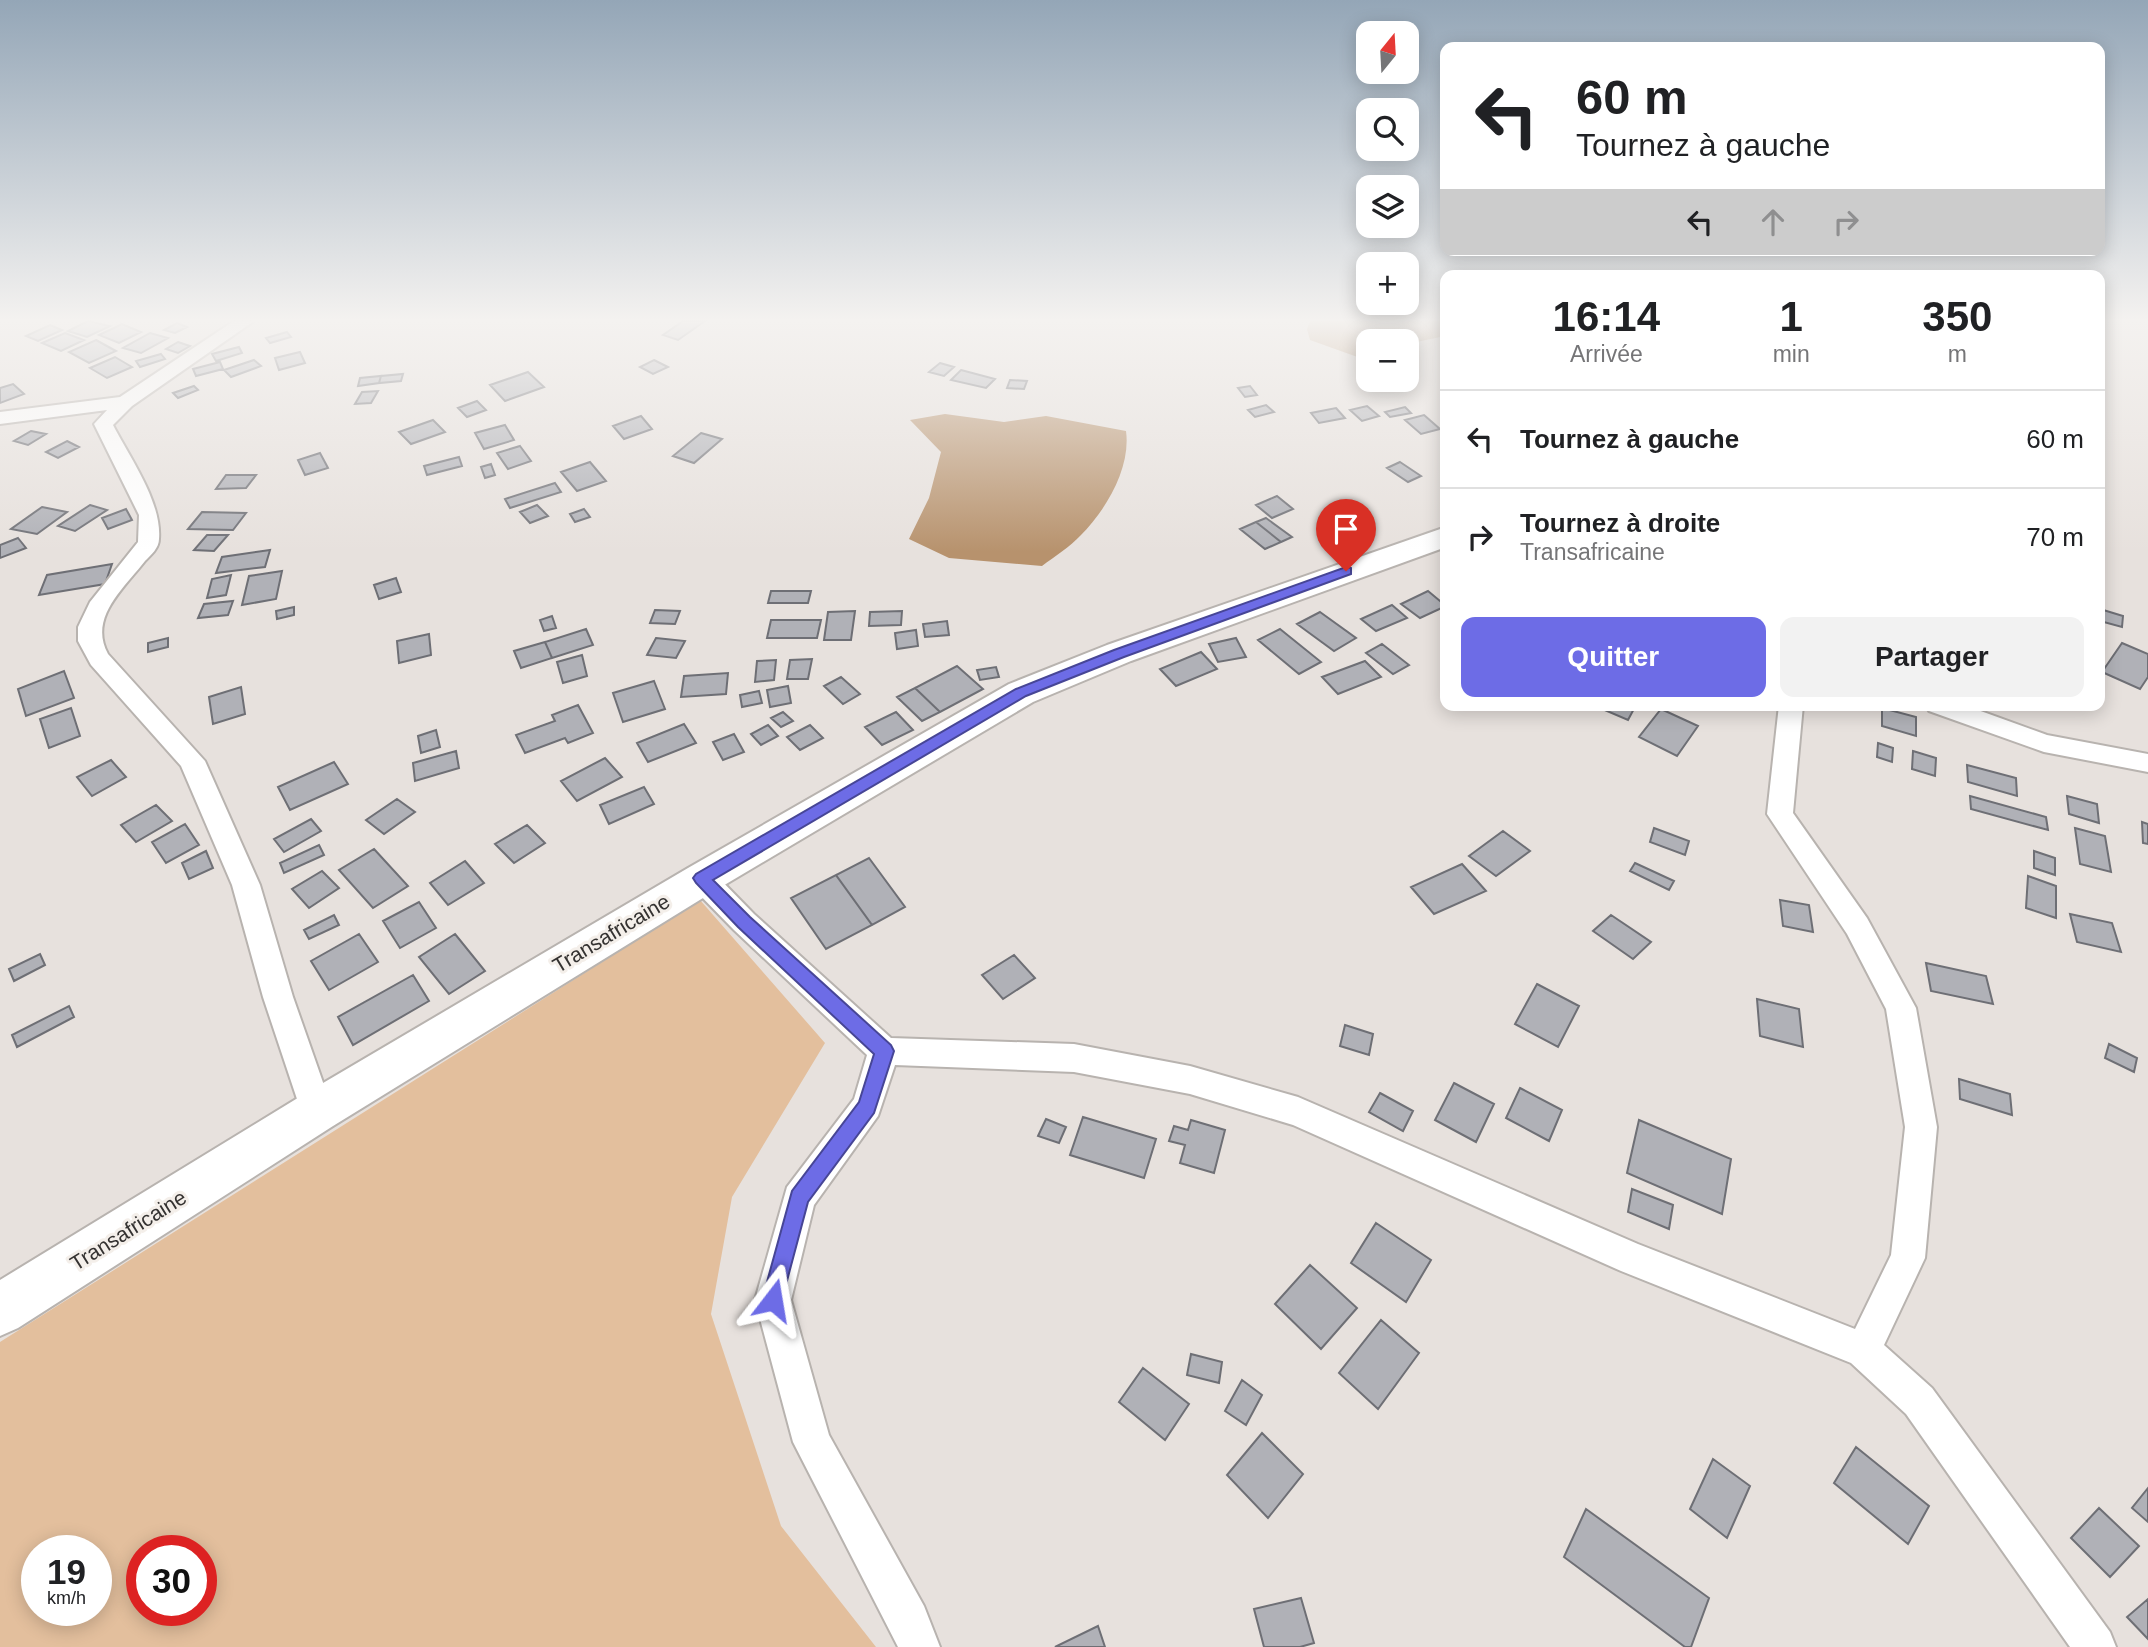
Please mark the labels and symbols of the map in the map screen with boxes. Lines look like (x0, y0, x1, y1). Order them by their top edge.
north arrow (1356, 21, 1419, 84)
pin (1316, 499, 1376, 571)
street label: Transafricaine (548, 889, 674, 977)
street label: Transafricaine (66, 1185, 190, 1275)
position arrow (736, 1263, 810, 1337)
speed limit sign: 30 (126, 1535, 217, 1626)

